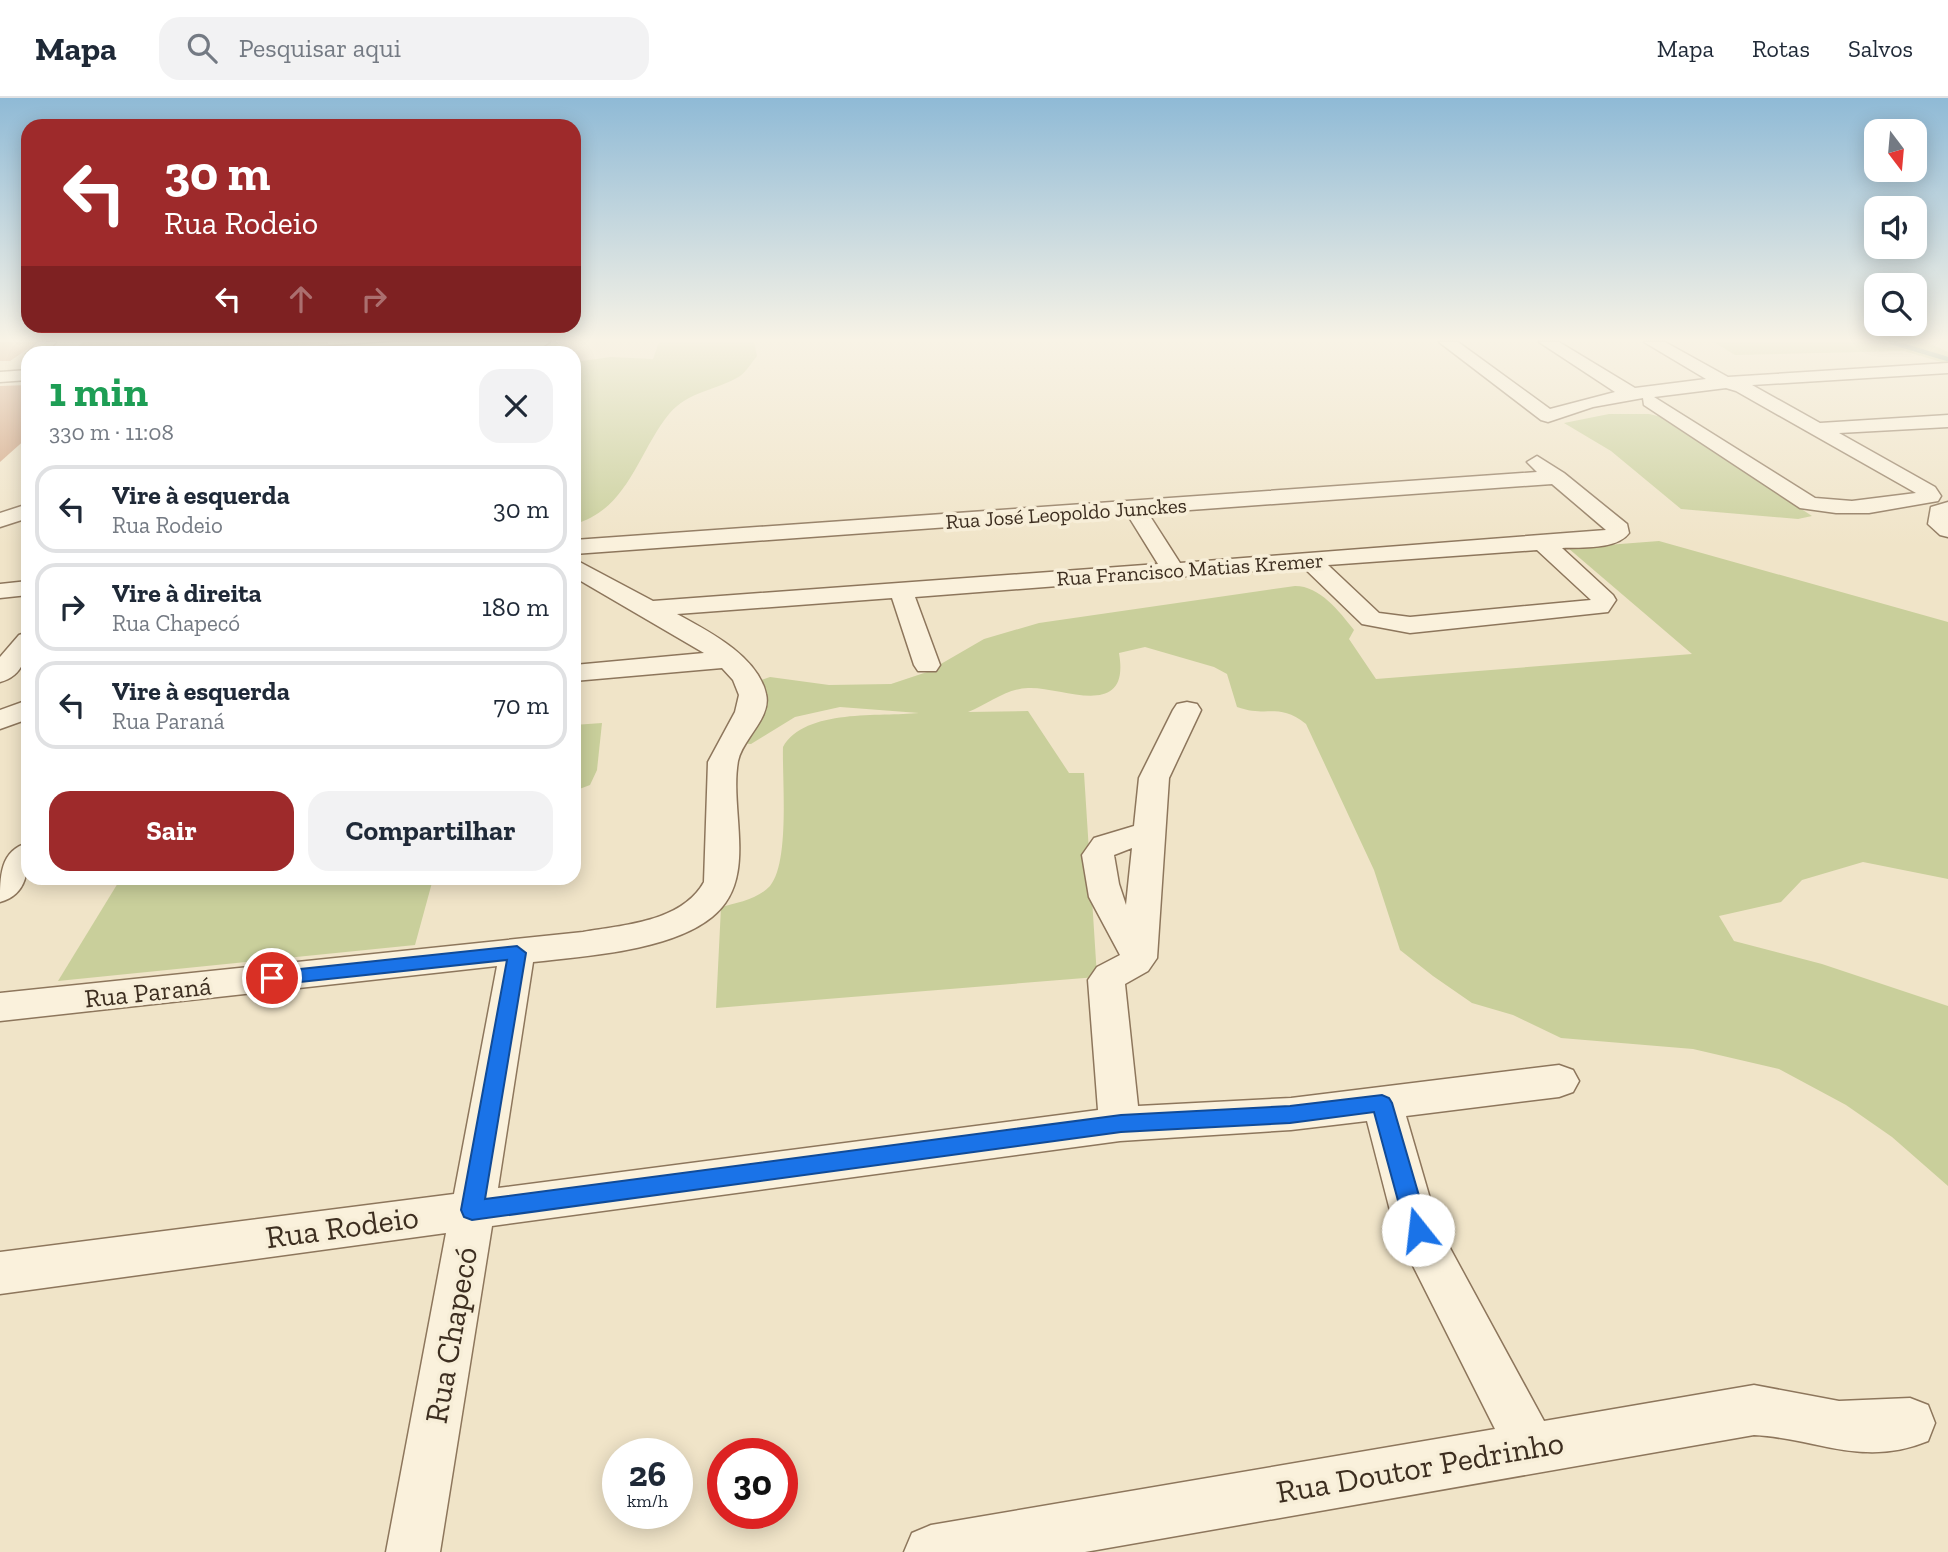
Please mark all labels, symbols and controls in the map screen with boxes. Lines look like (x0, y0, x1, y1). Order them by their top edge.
search box (159, 17, 649, 80)
text: Mapa (35, 29, 117, 68)
icon: search (183, 29, 221, 67)
text: Pesquisar aqui (239, 32, 401, 64)
text: Mapa (1657, 34, 1714, 63)
text: Rotas (1752, 34, 1810, 63)
text: Salvos (1848, 34, 1913, 63)
north arrow (1864, 119, 1927, 182)
map controls (1864, 119, 1927, 336)
text: 30 m (164, 144, 270, 203)
icon: left (49, 147, 140, 238)
button: sound (1864, 196, 1927, 259)
text: Rua Rodeio (164, 204, 318, 242)
button: search (1864, 273, 1927, 336)
icon: left (209, 280, 247, 318)
icon: ahead (282, 280, 320, 318)
icon: right (355, 280, 393, 318)
text: 1 min (49, 366, 148, 417)
button: close (479, 369, 553, 443)
text: 330 m · 11:08 (49, 418, 174, 446)
text: Vire à esquerda (112, 479, 290, 511)
icon: left (53, 490, 91, 528)
street label: Rua José Leopoldo Junckes (944, 492, 1188, 534)
text: 30 m (493, 493, 549, 525)
text: Rua Rodeio (112, 511, 223, 539)
street label: Rua Francisco Matias Kremer (1056, 547, 1324, 591)
text: Vire à direita (112, 577, 262, 609)
icon: right (53, 588, 91, 626)
text: 180 m (482, 591, 549, 623)
text: Rua Chapecó (112, 609, 240, 637)
text: Vire à esquerda (112, 675, 290, 707)
icon: left (53, 686, 91, 724)
text: 70 m (493, 689, 549, 721)
text: Rua Paraná (112, 707, 225, 735)
button: Sair (49, 791, 294, 871)
button: Compartilhar (308, 791, 553, 871)
pin (242, 948, 302, 1008)
icon: arrive (253, 959, 291, 997)
street label: Rua Paraná (83, 969, 213, 1015)
position arrow (1381, 1193, 1455, 1267)
street label: Rua Rodeio (263, 1197, 421, 1257)
street label: Rua Chapecó (417, 1244, 485, 1426)
street label: Rua Doutor Pedrinho (1273, 1423, 1567, 1511)
speed limit sign: 30 (707, 1438, 798, 1529)
text: 26 (629, 1453, 666, 1495)
text: km/h (627, 1490, 668, 1512)

